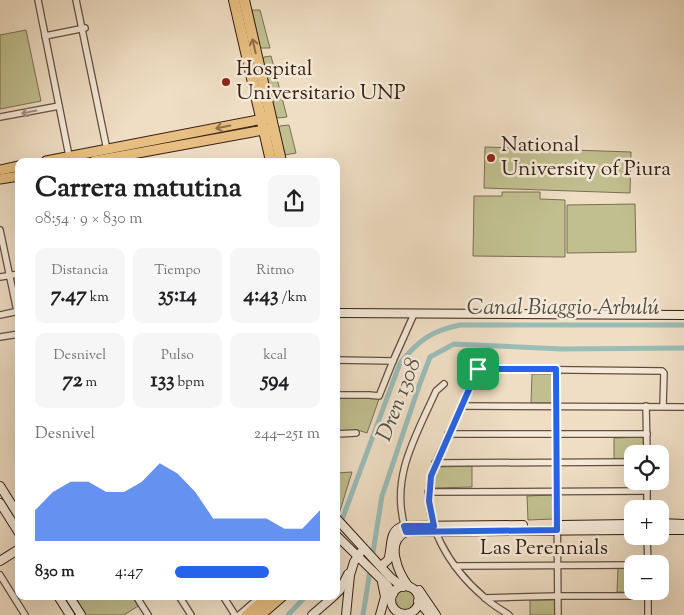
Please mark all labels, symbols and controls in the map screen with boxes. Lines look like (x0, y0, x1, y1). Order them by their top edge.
one-way arrow (249, 38, 258, 54)
place label: Hospital Universitario UNP (236, 55, 406, 109)
marker: Hospital Universitario UNP (220, 76, 232, 88)
one-way arrow (22, 107, 38, 117)
one-way arrow (216, 123, 232, 132)
place label: National University of Piura (501, 131, 671, 185)
marker: National University of Piura (485, 152, 497, 164)
text: Carrera matutina (35, 169, 242, 209)
button: share (268, 175, 320, 227)
text: 08:54 · 9 × 830 m (35, 208, 142, 231)
text: Distancia (51, 261, 108, 281)
text: Tiempo (154, 261, 201, 281)
text: Ritmo (256, 261, 294, 281)
text: 7.47 (51, 281, 87, 311)
text: 35:14 (158, 281, 197, 311)
text: 4:43 (243, 281, 279, 311)
text: km (87, 288, 109, 308)
text: /km (279, 288, 307, 308)
water label: Canal Biaggio Arbulú (467, 293, 660, 325)
text: Desnivel (54, 346, 106, 366)
text: Pulso (161, 346, 194, 366)
text: kcal (263, 346, 287, 366)
pin (457, 348, 499, 390)
water label: Dren 1308 (370, 354, 430, 446)
icon: arrive (464, 355, 492, 383)
text: 72 (62, 366, 83, 396)
text: 133 (151, 366, 175, 396)
text: 594 (261, 366, 289, 396)
text: m (83, 373, 97, 393)
text: bpm (175, 373, 204, 393)
text: Desnivel (35, 423, 95, 446)
text: 244–251 m (254, 423, 320, 446)
map controls (624, 445, 669, 600)
button: locate (624, 445, 669, 490)
button: + (624, 500, 669, 545)
street label: Las Perennials (480, 534, 608, 564)
button: − (624, 555, 669, 600)
text: 830 m (35, 561, 74, 584)
text: 4:47 (115, 561, 143, 584)

